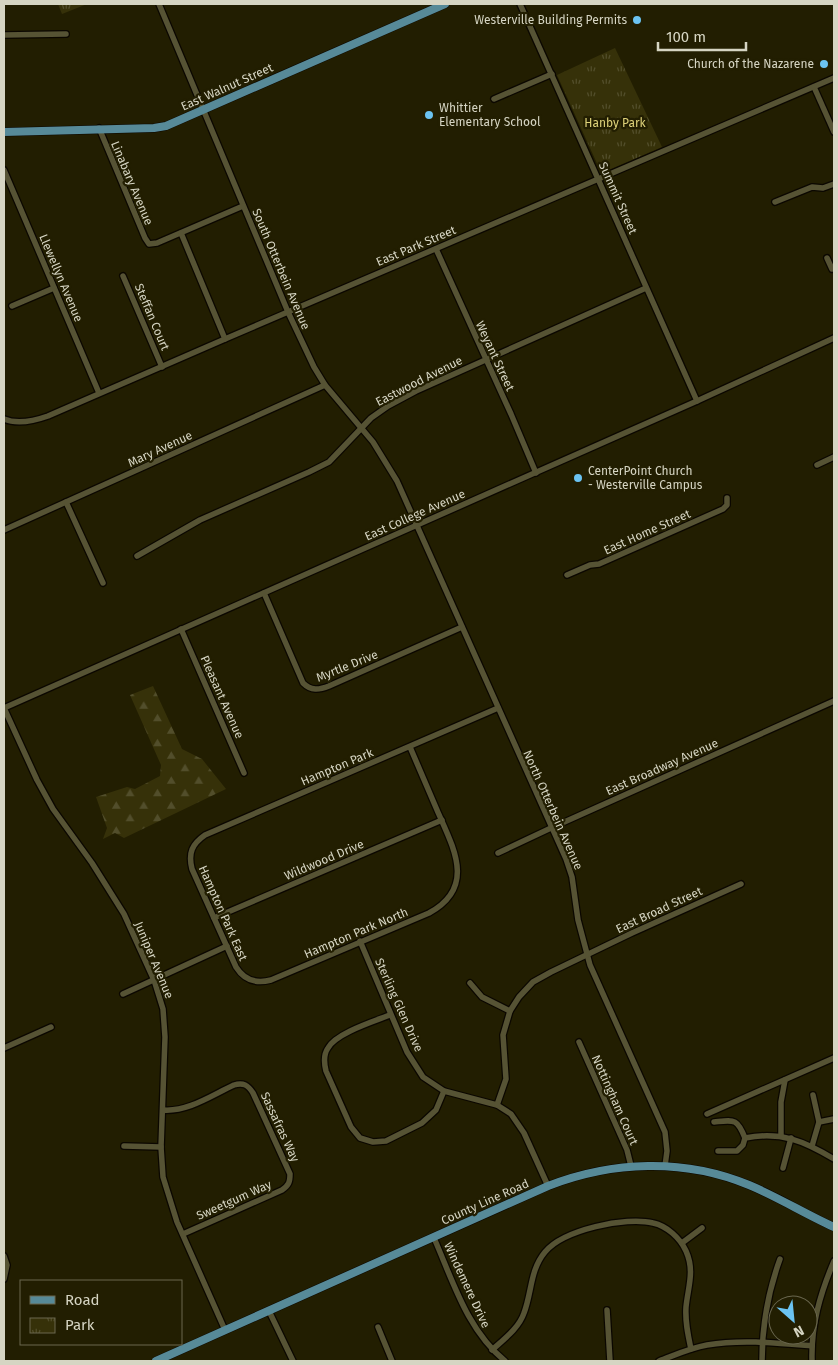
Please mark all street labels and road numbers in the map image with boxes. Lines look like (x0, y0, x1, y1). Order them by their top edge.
street label: East Walnut Street (179, 60, 276, 114)
street label: Linabary Avenue (108, 139, 156, 227)
street label: Summit Street (596, 160, 640, 237)
street label: South Otterbein Avenue (249, 206, 313, 332)
street label: East Park Street (374, 223, 459, 269)
street label: Llewellyn Avenue (36, 232, 86, 324)
street label: Steffan Court (132, 282, 173, 353)
street label: Weyant Street (473, 319, 518, 394)
street label: Eastwood Avenue (373, 353, 465, 409)
street label: Mary Avenue (126, 428, 194, 470)
street label: East College Avenue (363, 487, 467, 543)
street label: East Home Street (601, 506, 693, 557)
street label: Myrtle Drive (314, 647, 380, 685)
street label: Pleasant Avenue (197, 653, 247, 741)
street label: East Broadway Avenue (604, 736, 720, 798)
street label: Hampton Park (299, 745, 376, 789)
street label: North Otterbein Avenue (520, 748, 586, 872)
street label: Wildwood Drive (282, 837, 366, 883)
street label: Hampton Park East (196, 863, 251, 963)
street label: East Broad Street (614, 884, 705, 936)
street label: Hampton Park North (302, 905, 410, 961)
street label: Juniper Avenue (131, 919, 177, 1001)
street label: Sterling Glen Drive (372, 956, 426, 1054)
street label: Nottingham Court (589, 1053, 641, 1148)
street label: Sassafras Way (258, 1090, 302, 1164)
street label: County Line Road (439, 1176, 531, 1228)
street label: Sweetgum Way (194, 1177, 274, 1223)
street label: Windemere Drive (441, 1240, 493, 1330)

